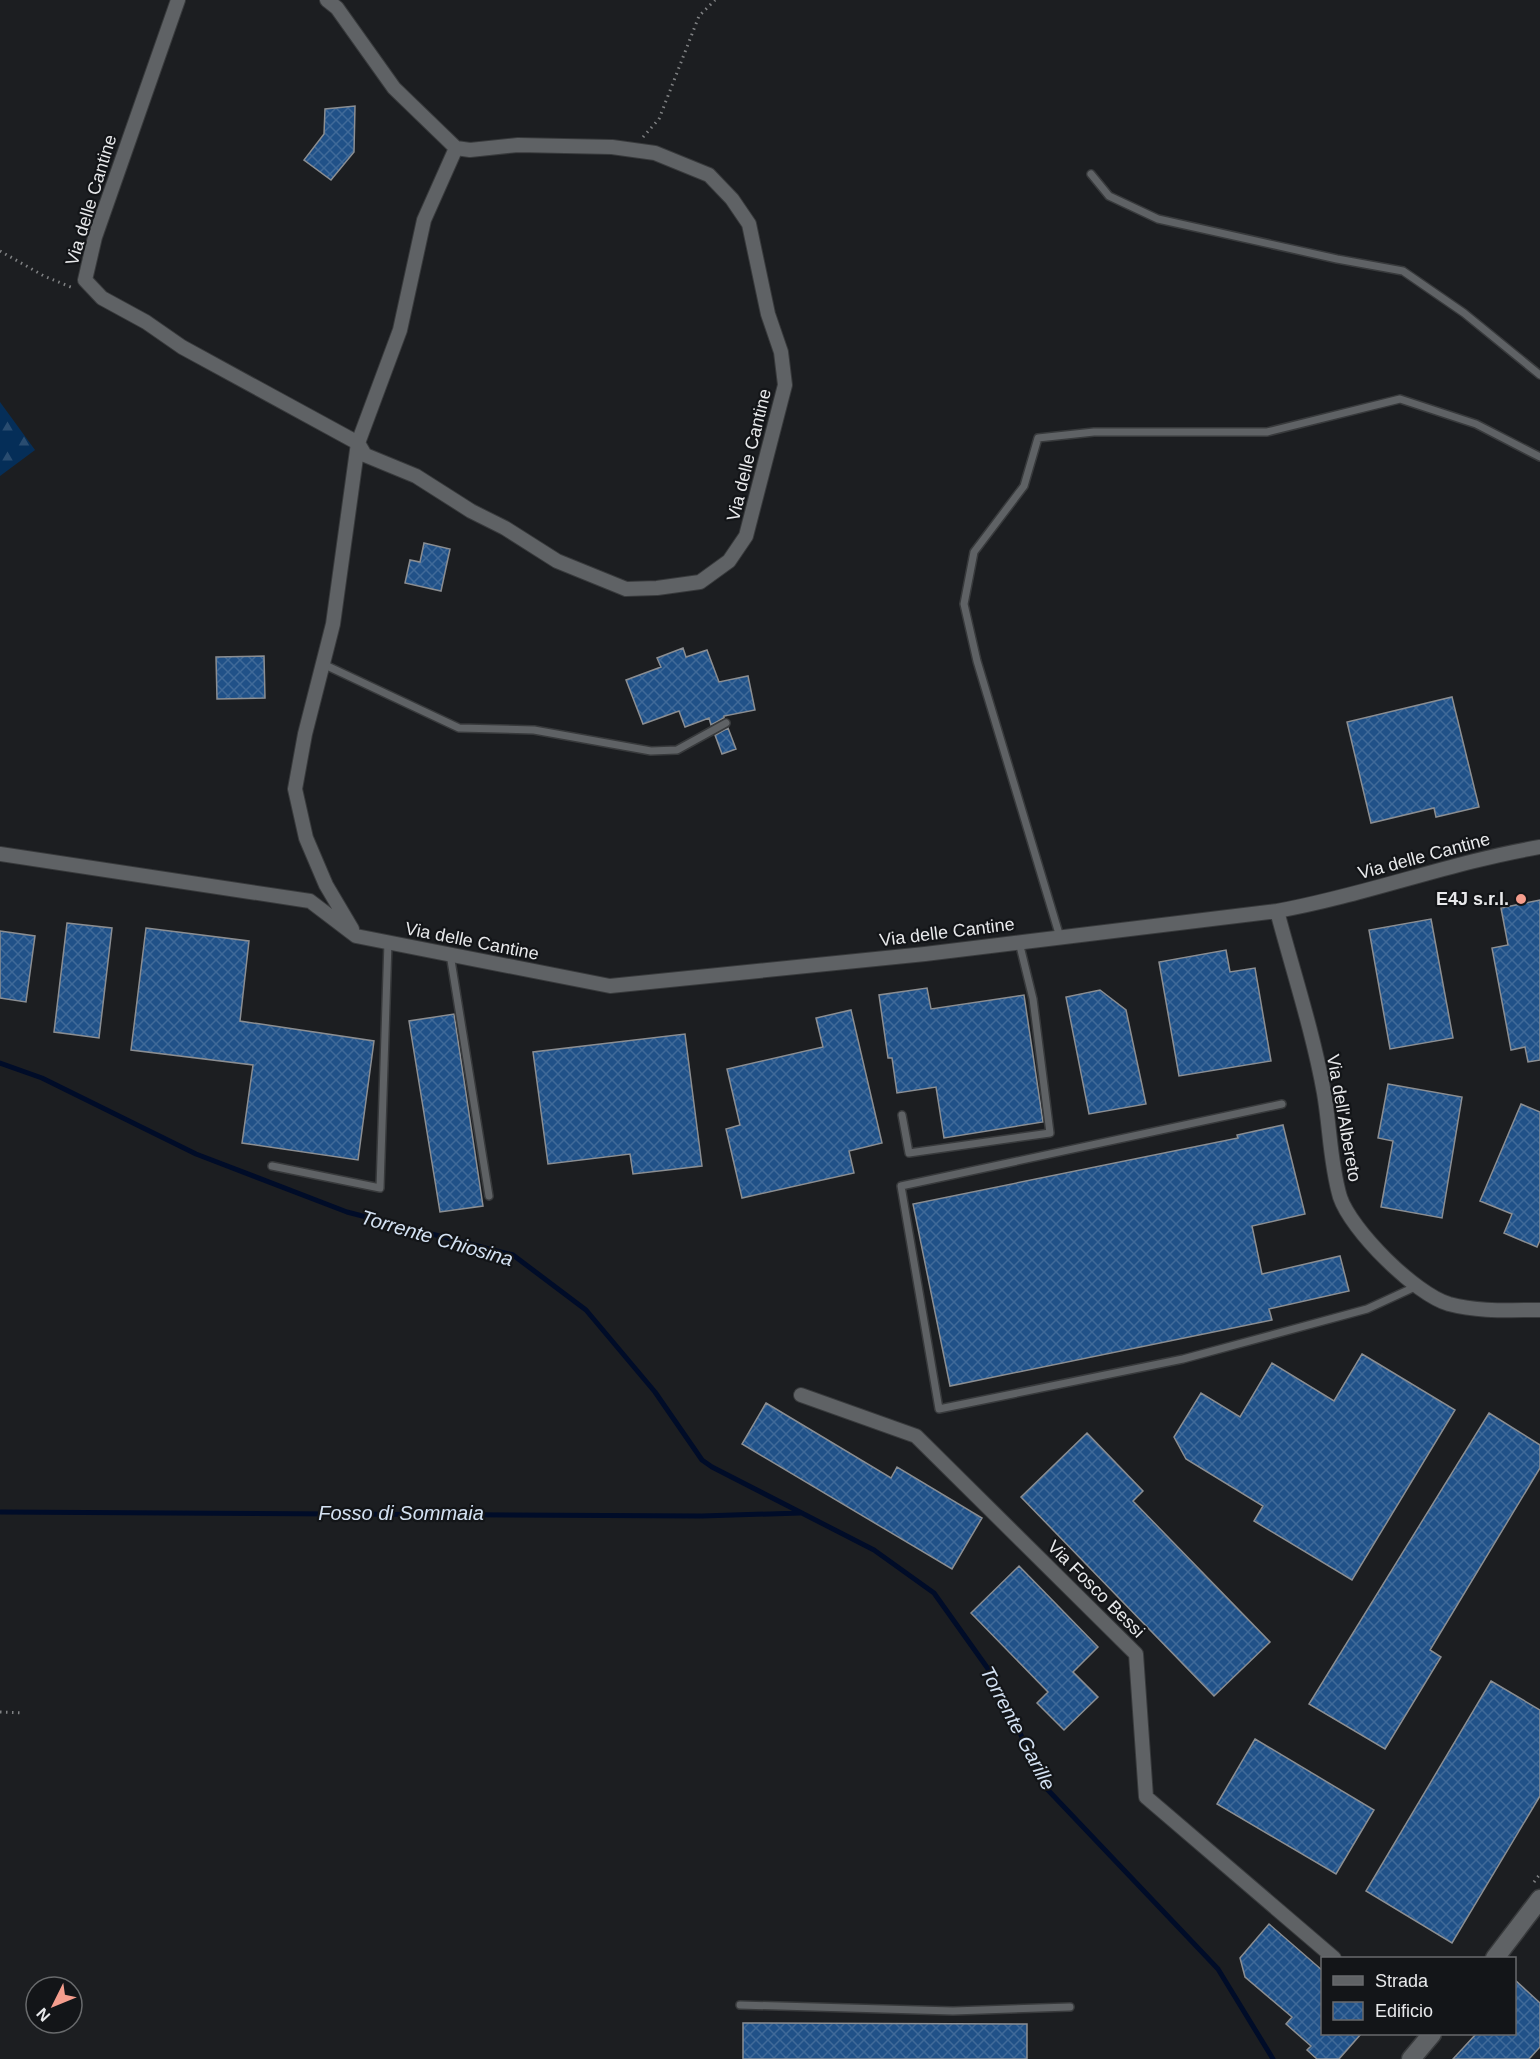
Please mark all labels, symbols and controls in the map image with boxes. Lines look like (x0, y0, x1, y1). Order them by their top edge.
street label: Via delle Cantine (62, 132, 120, 268)
street label: Via delle Cantine (723, 387, 775, 523)
street label: Via delle Cantine (1356, 829, 1492, 883)
place label: E4J s.r.l. (1436, 889, 1509, 909)
marker: E4J s.r.l. (1514, 892, 1528, 906)
street label: Via delle Cantine (878, 914, 1016, 950)
street label: Via delle Cantine (403, 918, 541, 964)
street label: Via dell'Albereto (1323, 1053, 1365, 1183)
water label: Torrente Chiosina (358, 1206, 516, 1270)
water label: Fosso di Sommaia (318, 1502, 484, 1524)
street label: Via Fosco Bessi (1043, 1536, 1149, 1642)
water label: Torrente Garille (976, 1662, 1060, 1794)
legend (1321, 1957, 1516, 2035)
text: Strada (1375, 1971, 1429, 1991)
north arrow (24, 1975, 84, 2035)
text: Edificio (1375, 2001, 1433, 2021)
text: N (33, 2005, 54, 2025)

